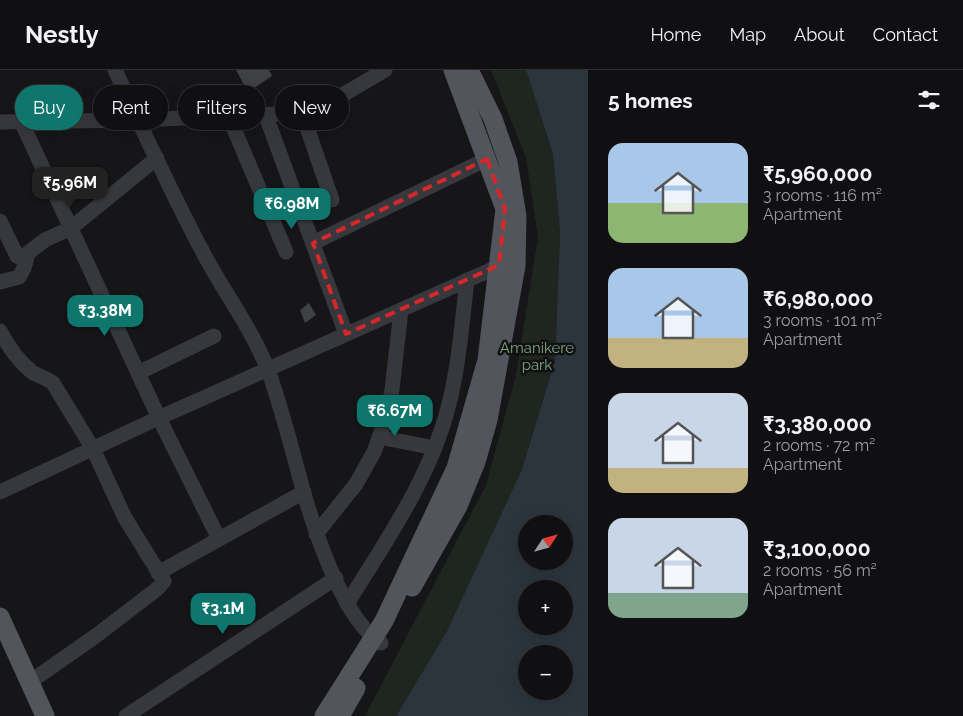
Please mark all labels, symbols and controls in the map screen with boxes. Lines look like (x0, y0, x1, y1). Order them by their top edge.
text: Nestly (25, 20, 99, 49)
text: Home (650, 24, 701, 45)
text: Map (729, 24, 766, 45)
text: About (794, 24, 845, 45)
text: Contact (873, 24, 938, 45)
chip: Buy (15, 85, 83, 130)
chip: Rent (93, 85, 168, 130)
chip: Filters (178, 85, 265, 130)
chip: New (275, 85, 349, 130)
icon: filters (915, 86, 943, 114)
text: 5 homes (608, 88, 693, 113)
text: ₹5,960,000 (763, 161, 872, 186)
icon: home (648, 163, 708, 223)
pin: ₹5.96M (29, 166, 111, 209)
text: ₹5.96M (43, 173, 97, 192)
text: 3 rooms · 116 m² (763, 186, 882, 205)
pin: ₹6.98M (251, 188, 333, 230)
text: ₹6.98M (265, 194, 319, 213)
text: Apartment (763, 205, 842, 224)
text: ₹6,980,000 (763, 286, 873, 311)
icon: home (648, 288, 708, 348)
pin: ₹3.38M (64, 294, 146, 337)
text: ₹3.38M (78, 301, 132, 320)
text: 3 rooms · 101 m² (763, 311, 882, 330)
text: Apartment (763, 330, 842, 349)
park label: Amanikere park (500, 339, 574, 374)
pin: ₹6.67M (354, 394, 436, 437)
text: ₹6.67M (368, 401, 422, 420)
text: ₹3,380,000 (763, 411, 872, 436)
icon: home (648, 413, 708, 473)
text: 2 rooms · 72 m² (763, 436, 875, 455)
text: Apartment (763, 455, 842, 474)
north arrow (518, 515, 572, 570)
map controls (518, 515, 573, 700)
text: ₹3,100,000 (763, 536, 871, 561)
icon: home (648, 538, 708, 598)
text: 2 rooms · 56 m² (763, 561, 877, 580)
button: + (518, 580, 573, 635)
text: Apartment (763, 580, 842, 599)
pin: ₹3.1M (188, 592, 258, 635)
text: ₹3.1M (202, 599, 244, 618)
button: − (518, 645, 573, 700)

